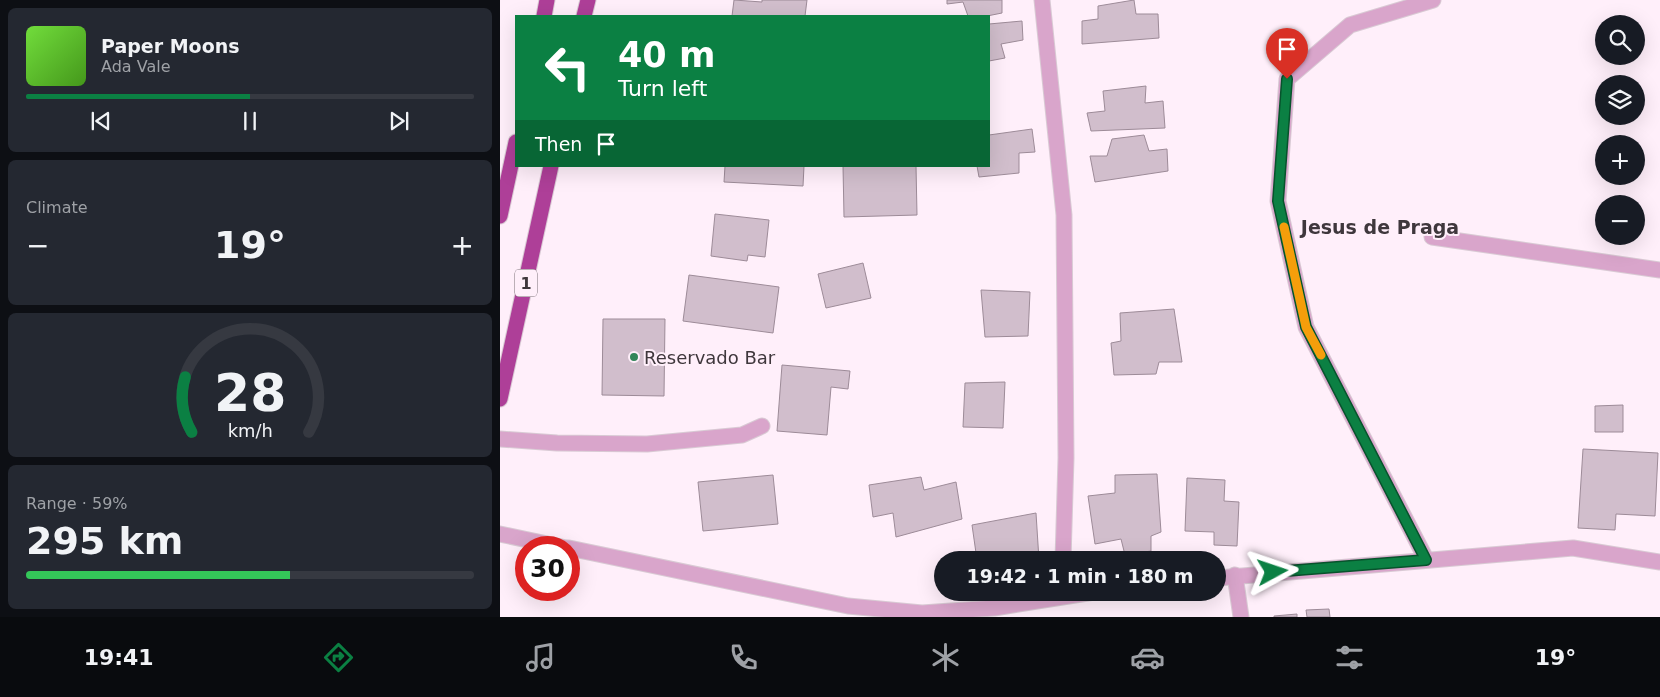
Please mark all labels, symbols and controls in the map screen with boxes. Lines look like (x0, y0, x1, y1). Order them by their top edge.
map controls (1595, 15, 1645, 245)
button: search (1595, 15, 1645, 65)
pin (1266, 28, 1308, 79)
text: Paper Moons (101, 35, 240, 57)
icon: left (535, 35, 600, 100)
text: 40 m (618, 35, 715, 75)
icon: arrive (1273, 35, 1301, 63)
text: Ada Vale (101, 57, 171, 76)
button: layers (1595, 75, 1645, 125)
text: Turn left (618, 76, 707, 101)
icon: previous (87, 107, 115, 135)
icon: pause (236, 107, 264, 135)
icon: next (385, 107, 413, 135)
icon: arrive (592, 130, 620, 158)
text: Then (535, 133, 582, 155)
button: + (1595, 135, 1645, 185)
button: − (1595, 195, 1645, 245)
text: Climate (26, 198, 88, 217)
district label: Jesus de Praga (1299, 216, 1459, 238)
text: 19° (214, 223, 286, 267)
text: − (26, 229, 49, 262)
text: + (451, 229, 474, 262)
road number: 1 (515, 270, 537, 296)
place label: Reservado Bar (644, 347, 776, 368)
marker: Reservado Bar (628, 351, 640, 363)
text: 28 (214, 363, 286, 423)
text: km/h (227, 420, 273, 441)
text: Range · 59% (26, 494, 128, 513)
text: 295 km (26, 519, 183, 563)
speed limit sign: 30 (515, 536, 580, 601)
position arrow (1246, 545, 1298, 597)
text: 19:42 · 1 min · 180 m (966, 565, 1194, 587)
icon: directions (321, 640, 356, 675)
icon: music (523, 640, 558, 675)
icon: phone (726, 640, 761, 675)
icon: climate (928, 640, 963, 675)
icon: car (1130, 640, 1165, 675)
icon: filters (1332, 640, 1367, 675)
text: 19:41 (84, 645, 154, 670)
text: 19° (1535, 645, 1576, 670)

